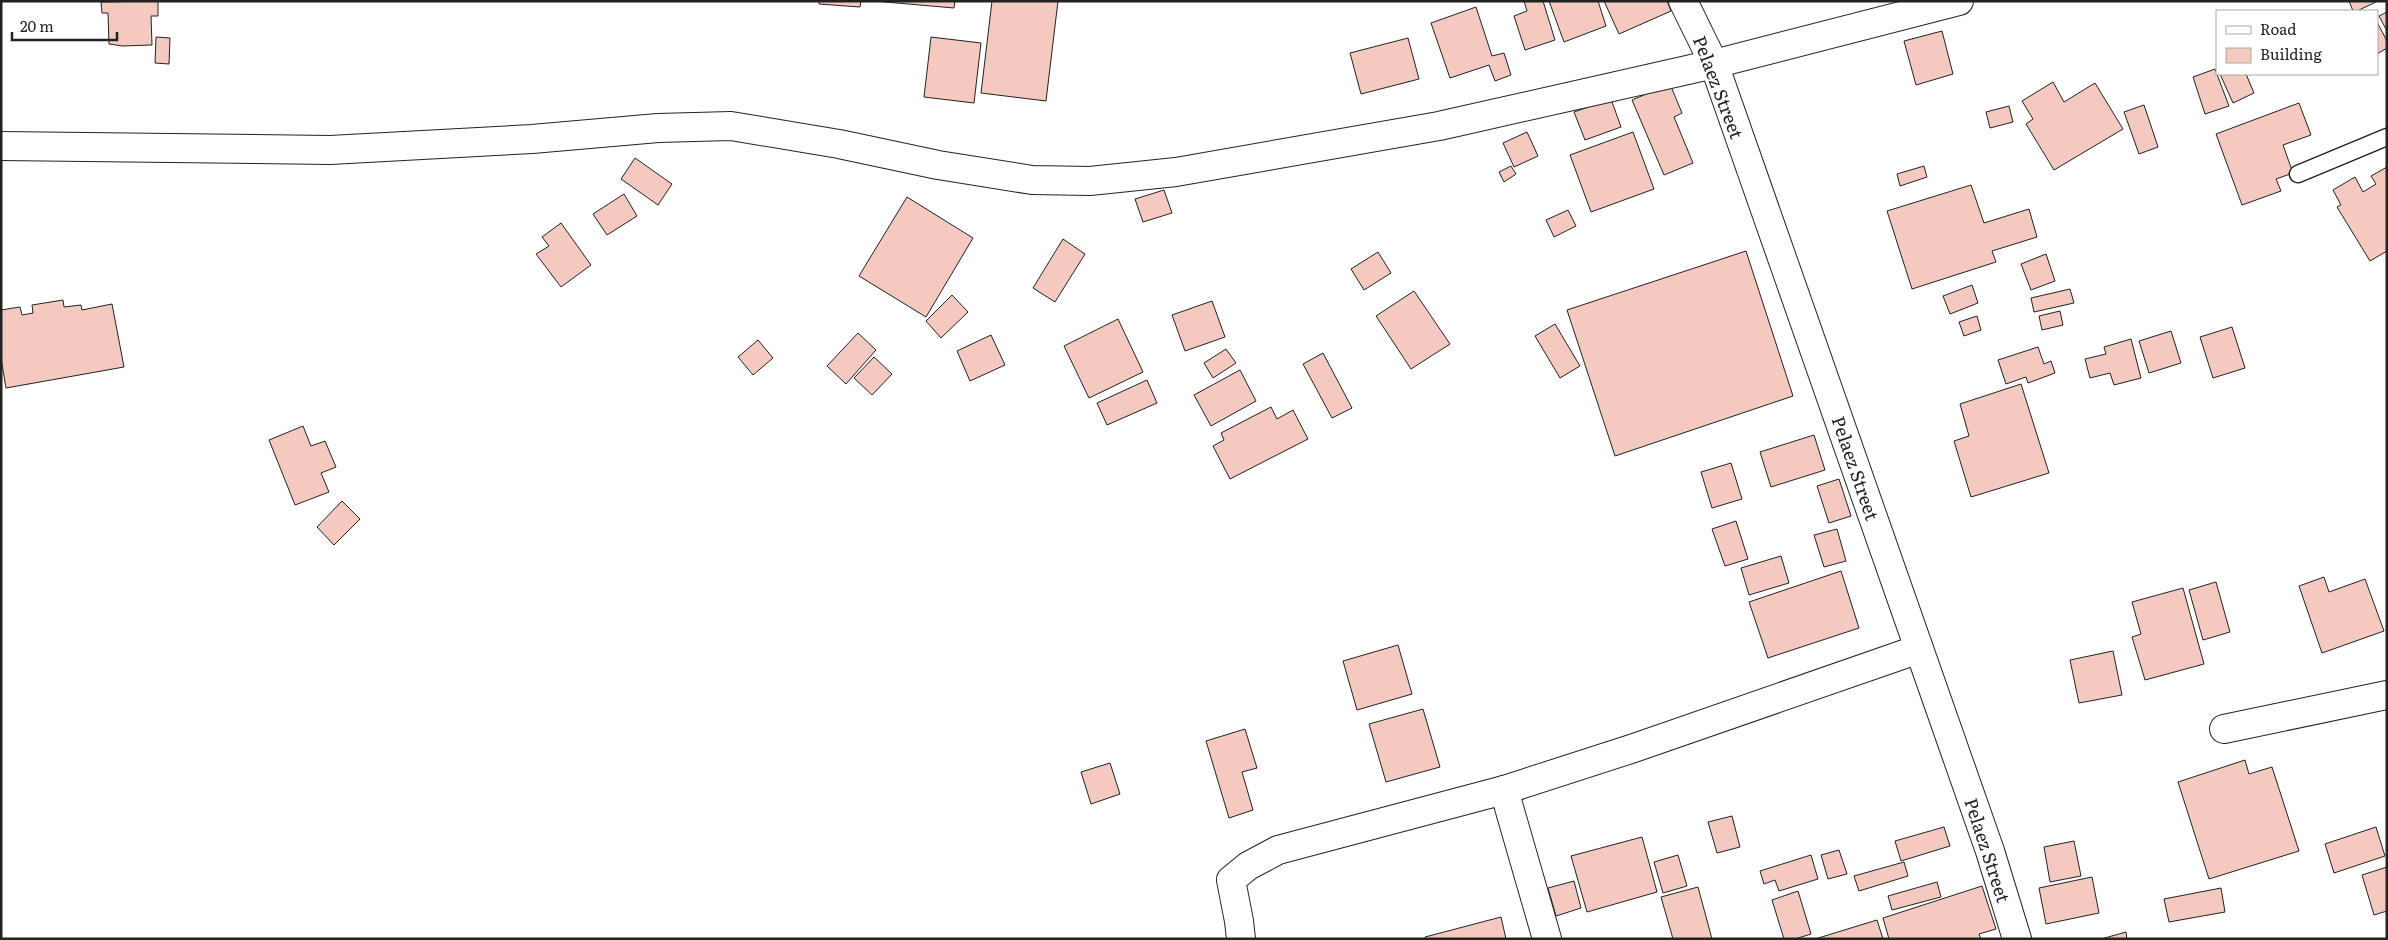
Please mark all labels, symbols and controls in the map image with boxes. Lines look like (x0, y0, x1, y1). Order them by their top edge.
scale bar (12, 10, 118, 42)
legend (2216, 10, 2378, 75)
text: 20 m (20, 14, 54, 37)
text: Road (2260, 17, 2296, 40)
street label: Pelaez Street (1687, 31, 1751, 143)
text: Building (2260, 42, 2322, 65)
street label: Pelaez Street (1826, 412, 1887, 524)
street label: Pelaez Street (1958, 794, 2018, 907)

